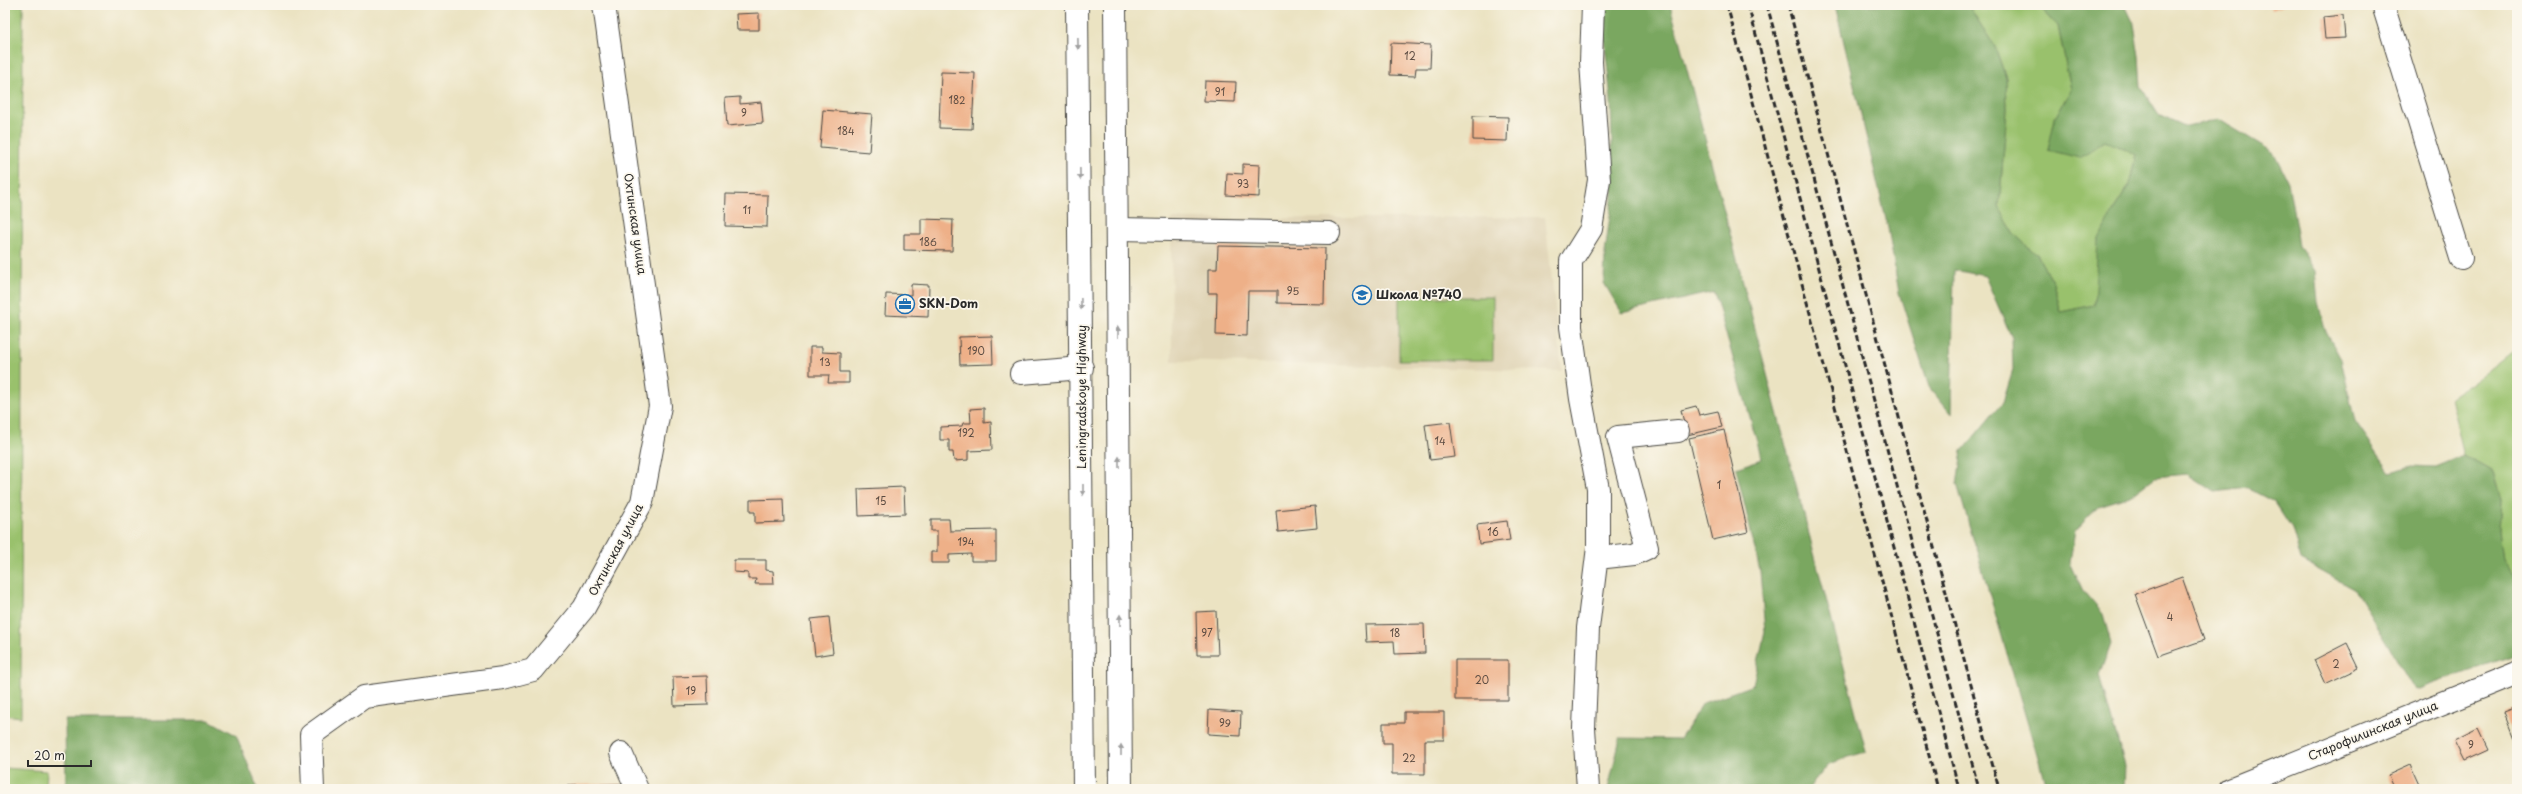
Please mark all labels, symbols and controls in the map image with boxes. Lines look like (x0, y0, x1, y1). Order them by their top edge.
one-way arrow (1075, 38, 1081, 51)
house number: 12 (1404, 48, 1416, 63)
house number: 91 (1215, 84, 1225, 99)
house number: 182 (949, 92, 965, 107)
house number: 9 (741, 105, 747, 120)
house number: 184 (837, 123, 855, 138)
one-way arrow (1077, 168, 1083, 181)
street label: Охтинская улица (620, 172, 652, 276)
house number: 93 (1237, 176, 1249, 191)
house number: 11 (743, 202, 751, 217)
house number: 186 (919, 234, 937, 249)
house number: 95 (1287, 283, 1299, 298)
school or university icon: Школа №740 (1351, 284, 1373, 306)
place label: Школа №740 (1376, 285, 1461, 303)
office icon: SKN-Dom (894, 293, 916, 315)
place label: SKN-Dom (919, 294, 978, 312)
one-way arrow (1078, 298, 1084, 311)
street label: Leningradskoye Highway (1072, 325, 1090, 469)
one-way arrow (1115, 326, 1122, 338)
house number: 190 (967, 343, 985, 358)
house number: 13 (819, 354, 831, 369)
house number: 192 (957, 425, 975, 440)
house number: 14 (1434, 433, 1446, 448)
one-way arrow (1116, 455, 1122, 468)
house number: 1 (1717, 477, 1721, 492)
one-way arrow (1080, 484, 1086, 497)
house number: 15 (876, 493, 886, 508)
street label: Охтинская улица (583, 500, 647, 599)
house number: 16 (1487, 524, 1499, 539)
house number: 194 (958, 534, 975, 549)
house number: 4 (2167, 609, 2174, 624)
one-way arrow (1117, 613, 1123, 626)
house number: 97 (1201, 625, 1213, 640)
house number: 18 (1390, 625, 1400, 640)
house number: 2 (2332, 656, 2340, 671)
house number: 20 (1475, 672, 1489, 687)
house number: 19 (686, 683, 696, 698)
street label: Старофилинская улица (2305, 696, 2441, 764)
house number: 99 (1219, 715, 1231, 730)
house number: 9 (2468, 737, 2474, 752)
scale bar (28, 742, 91, 768)
one-way arrow (1118, 743, 1124, 756)
text: 20 m (34, 746, 65, 764)
house number: 22 (1402, 750, 1416, 765)

